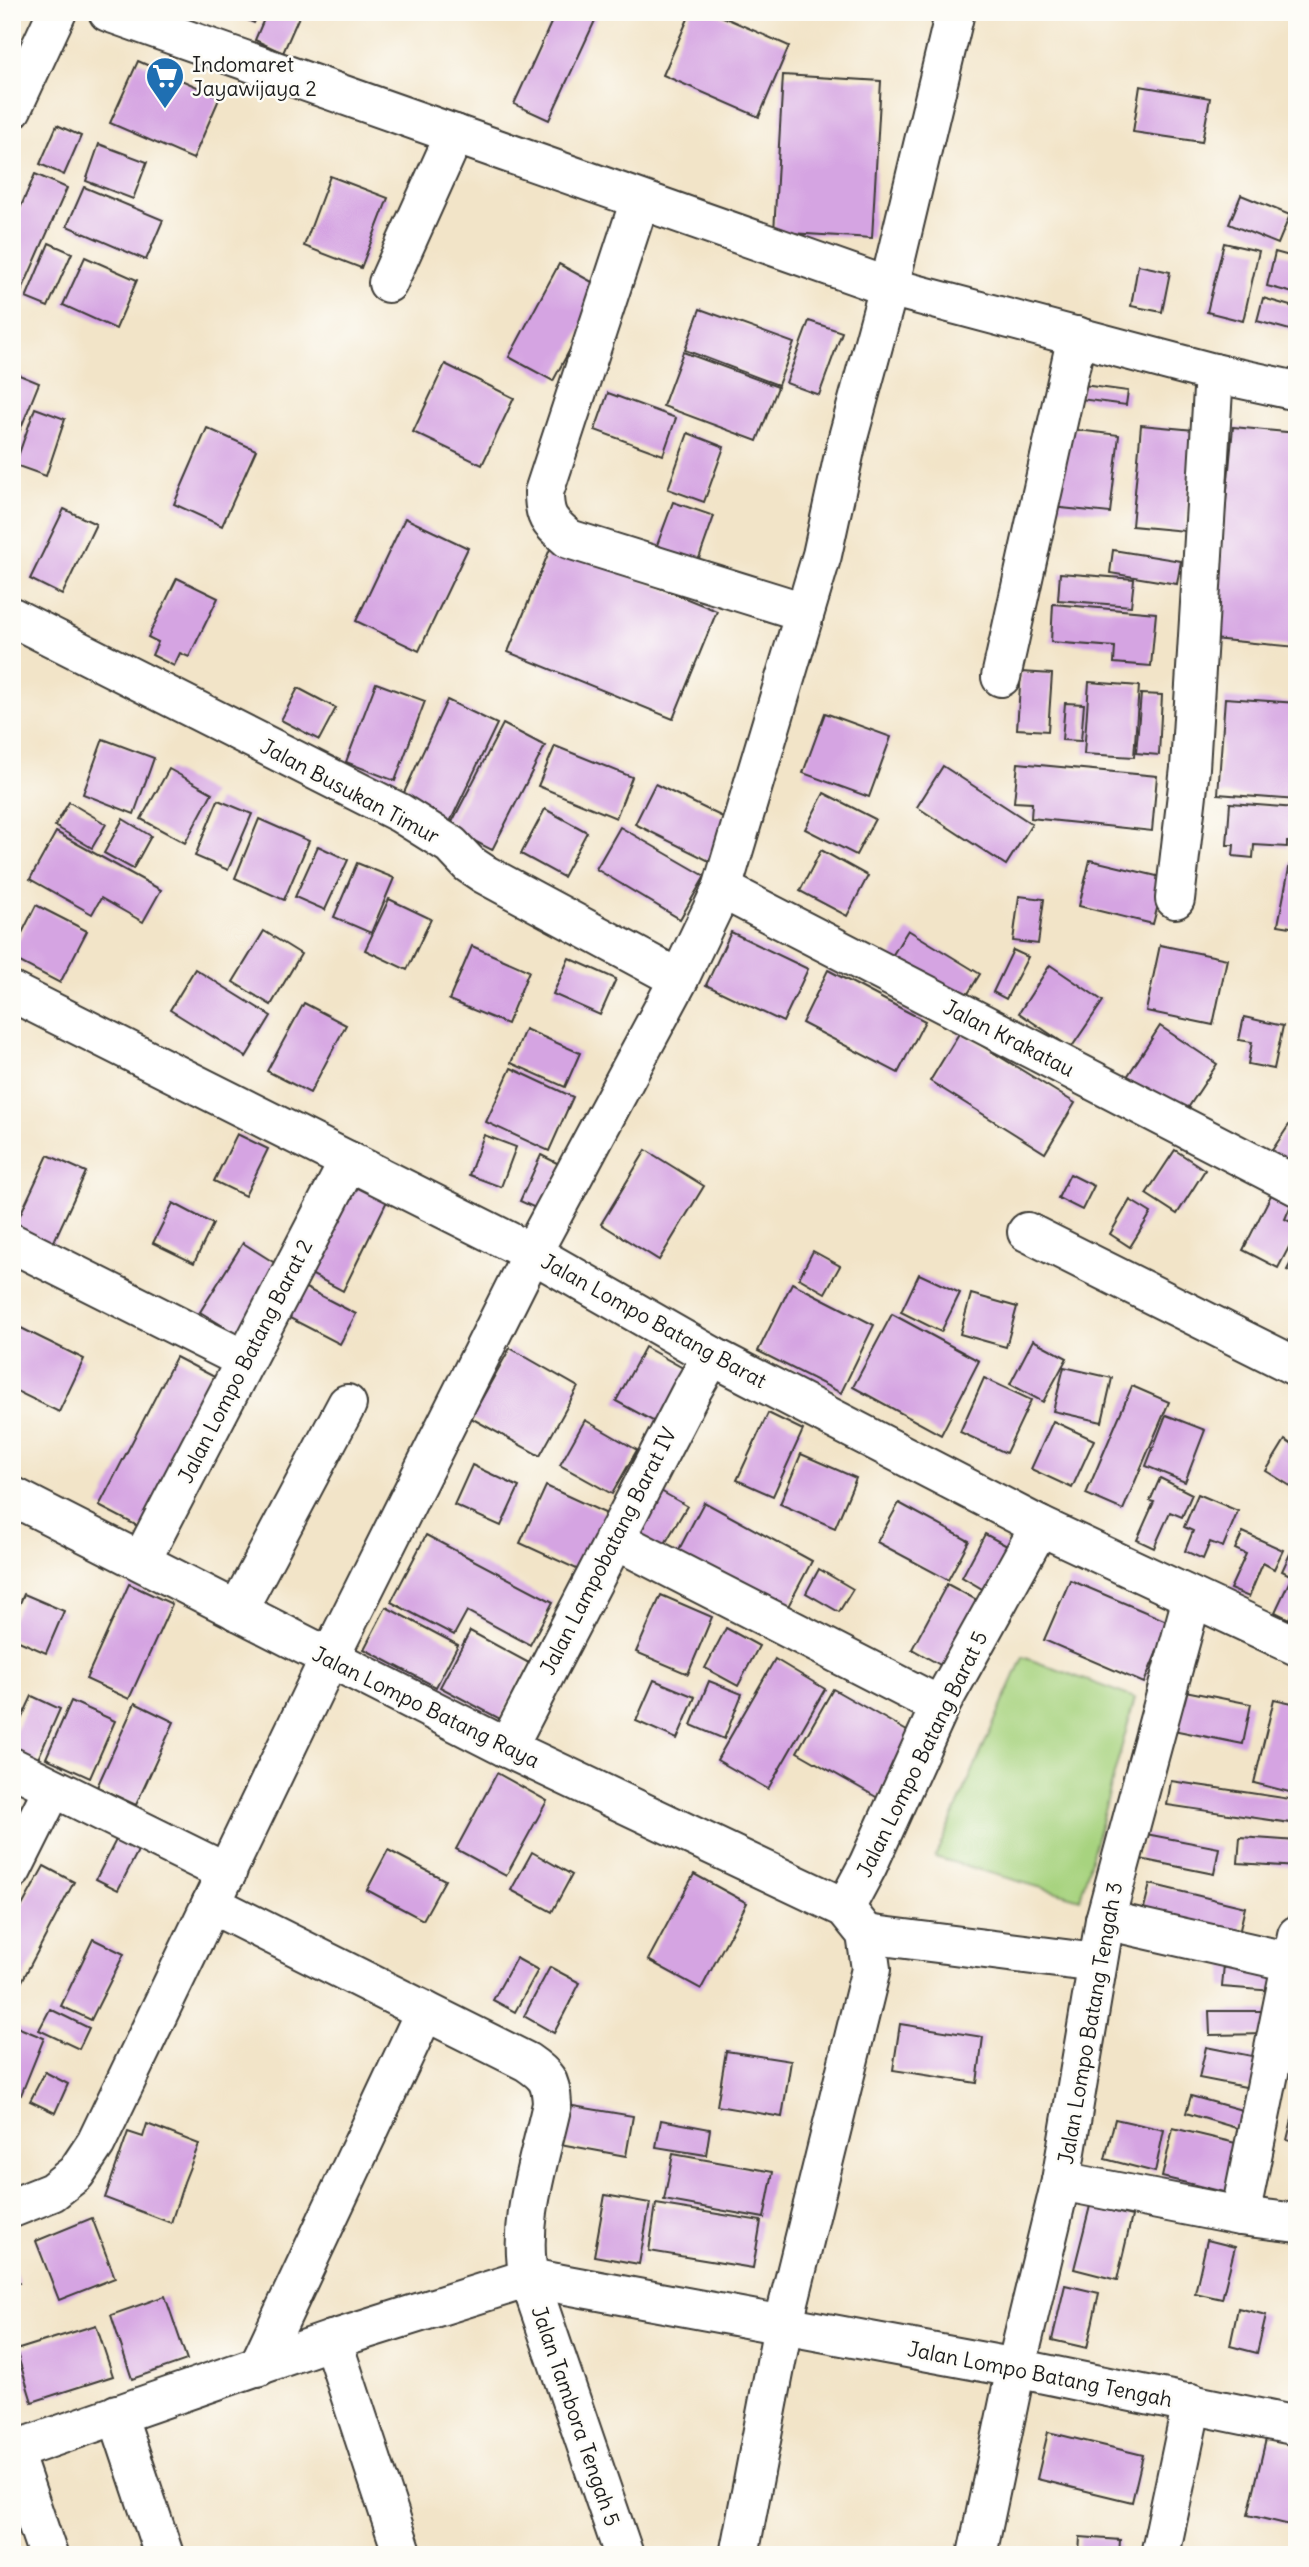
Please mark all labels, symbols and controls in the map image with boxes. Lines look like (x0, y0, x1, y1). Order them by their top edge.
place label: Indomaret Jayawijaya 2 (192, 51, 317, 102)
supermarket icon: Indomaret Jayawijaya 2 (144, 55, 186, 110)
street label: Jalan Busukan Timur (256, 732, 445, 850)
street label: Jalan Krakatau (939, 993, 1079, 1083)
street label: Jalan Lompo Batang Barat 2 (172, 1235, 318, 1487)
street label: Jalan Lompo Batang Barat (537, 1248, 771, 1394)
street label: Jalan Lampobatang Barat IV (534, 1423, 682, 1679)
street label: Jalan Lompo Batang Barat 5 (851, 1626, 993, 1882)
street label: Jalan Lompo Batang Raya (308, 1640, 544, 1774)
street label: Jalan Lompo Batang Tengah 3 (1052, 1880, 1128, 2166)
street label: Jalan Tambora Tengah 5 (526, 2302, 626, 2530)
street label: Jalan Lompo Batang Tengah (905, 2335, 1175, 2413)

